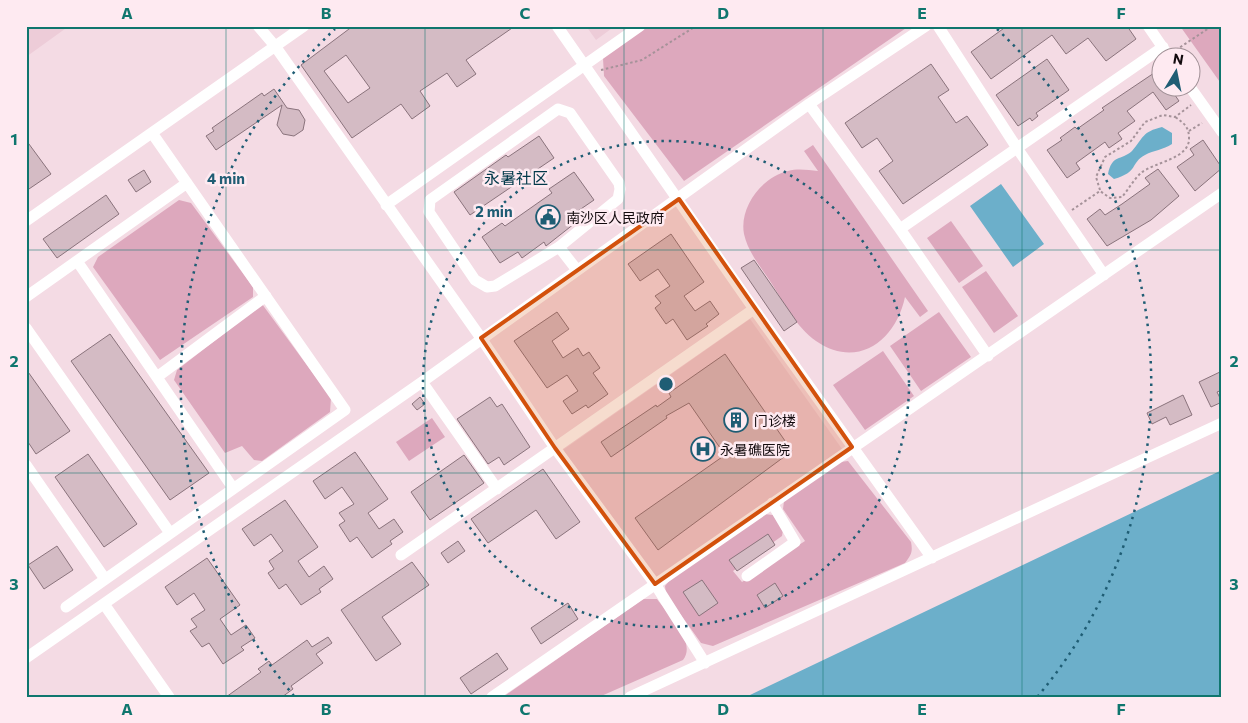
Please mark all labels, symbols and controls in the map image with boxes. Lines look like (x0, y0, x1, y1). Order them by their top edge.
text: A (121, 3, 133, 22)
text: B (321, 3, 332, 22)
text: C (520, 3, 531, 22)
text: D (717, 3, 729, 22)
text: E (917, 3, 927, 22)
text: F (1116, 3, 1126, 22)
north arrow (1150, 48, 1200, 98)
text: N (1172, 49, 1185, 68)
text: 1 (10, 129, 18, 148)
text: 1 (1230, 129, 1238, 148)
district label: 永暑社区 (484, 168, 548, 187)
text: 4 min (207, 169, 245, 187)
text: 2 min (475, 202, 513, 220)
public building icon: 南沙区人民政府 (535, 204, 561, 230)
place label: 南沙区人民政府 (566, 209, 664, 226)
text: 2 (9, 351, 19, 370)
text: 2 (1229, 351, 1239, 370)
centre of rings (657, 375, 675, 393)
building icon: 门诊楼 (723, 407, 749, 433)
place label: 门诊楼 (754, 412, 796, 429)
hospital icon: 永暑礁医院 (690, 436, 716, 462)
place label: 永暑礁医院 (720, 441, 790, 458)
text: 3 (9, 574, 19, 593)
text: 3 (1229, 574, 1239, 593)
text: A (121, 699, 133, 718)
text: B (321, 699, 332, 718)
text: C (520, 699, 531, 718)
text: D (717, 699, 729, 718)
text: E (917, 699, 927, 718)
text: F (1116, 699, 1126, 718)

